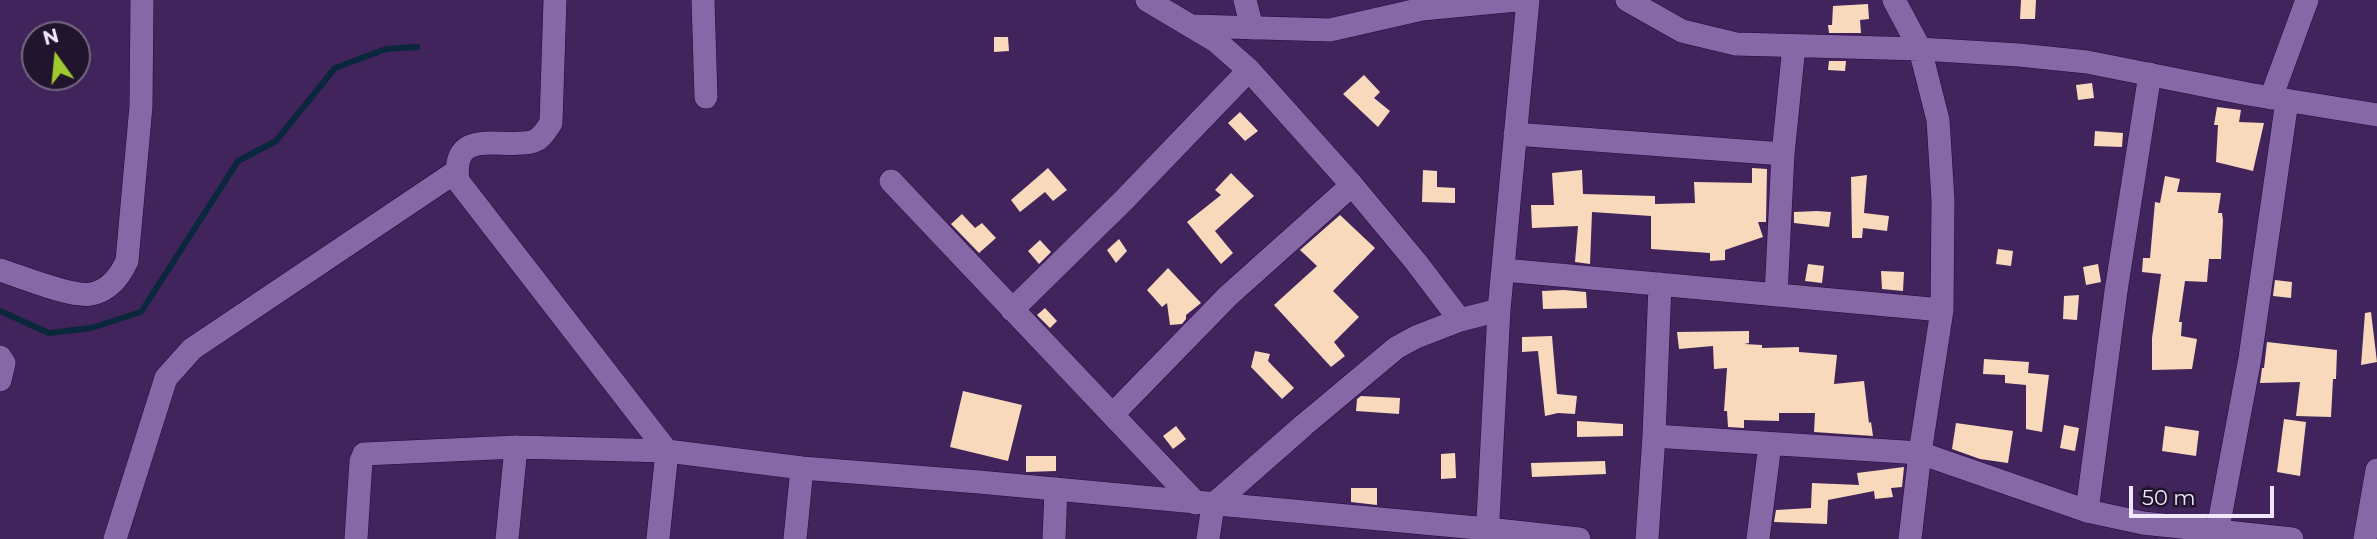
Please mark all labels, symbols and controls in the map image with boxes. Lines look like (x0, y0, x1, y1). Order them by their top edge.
north arrow (21, 21, 91, 91)
text: N (41, 24, 61, 50)
scale bar (2132, 472, 2277, 516)
text: 50 m (2142, 485, 2196, 510)

